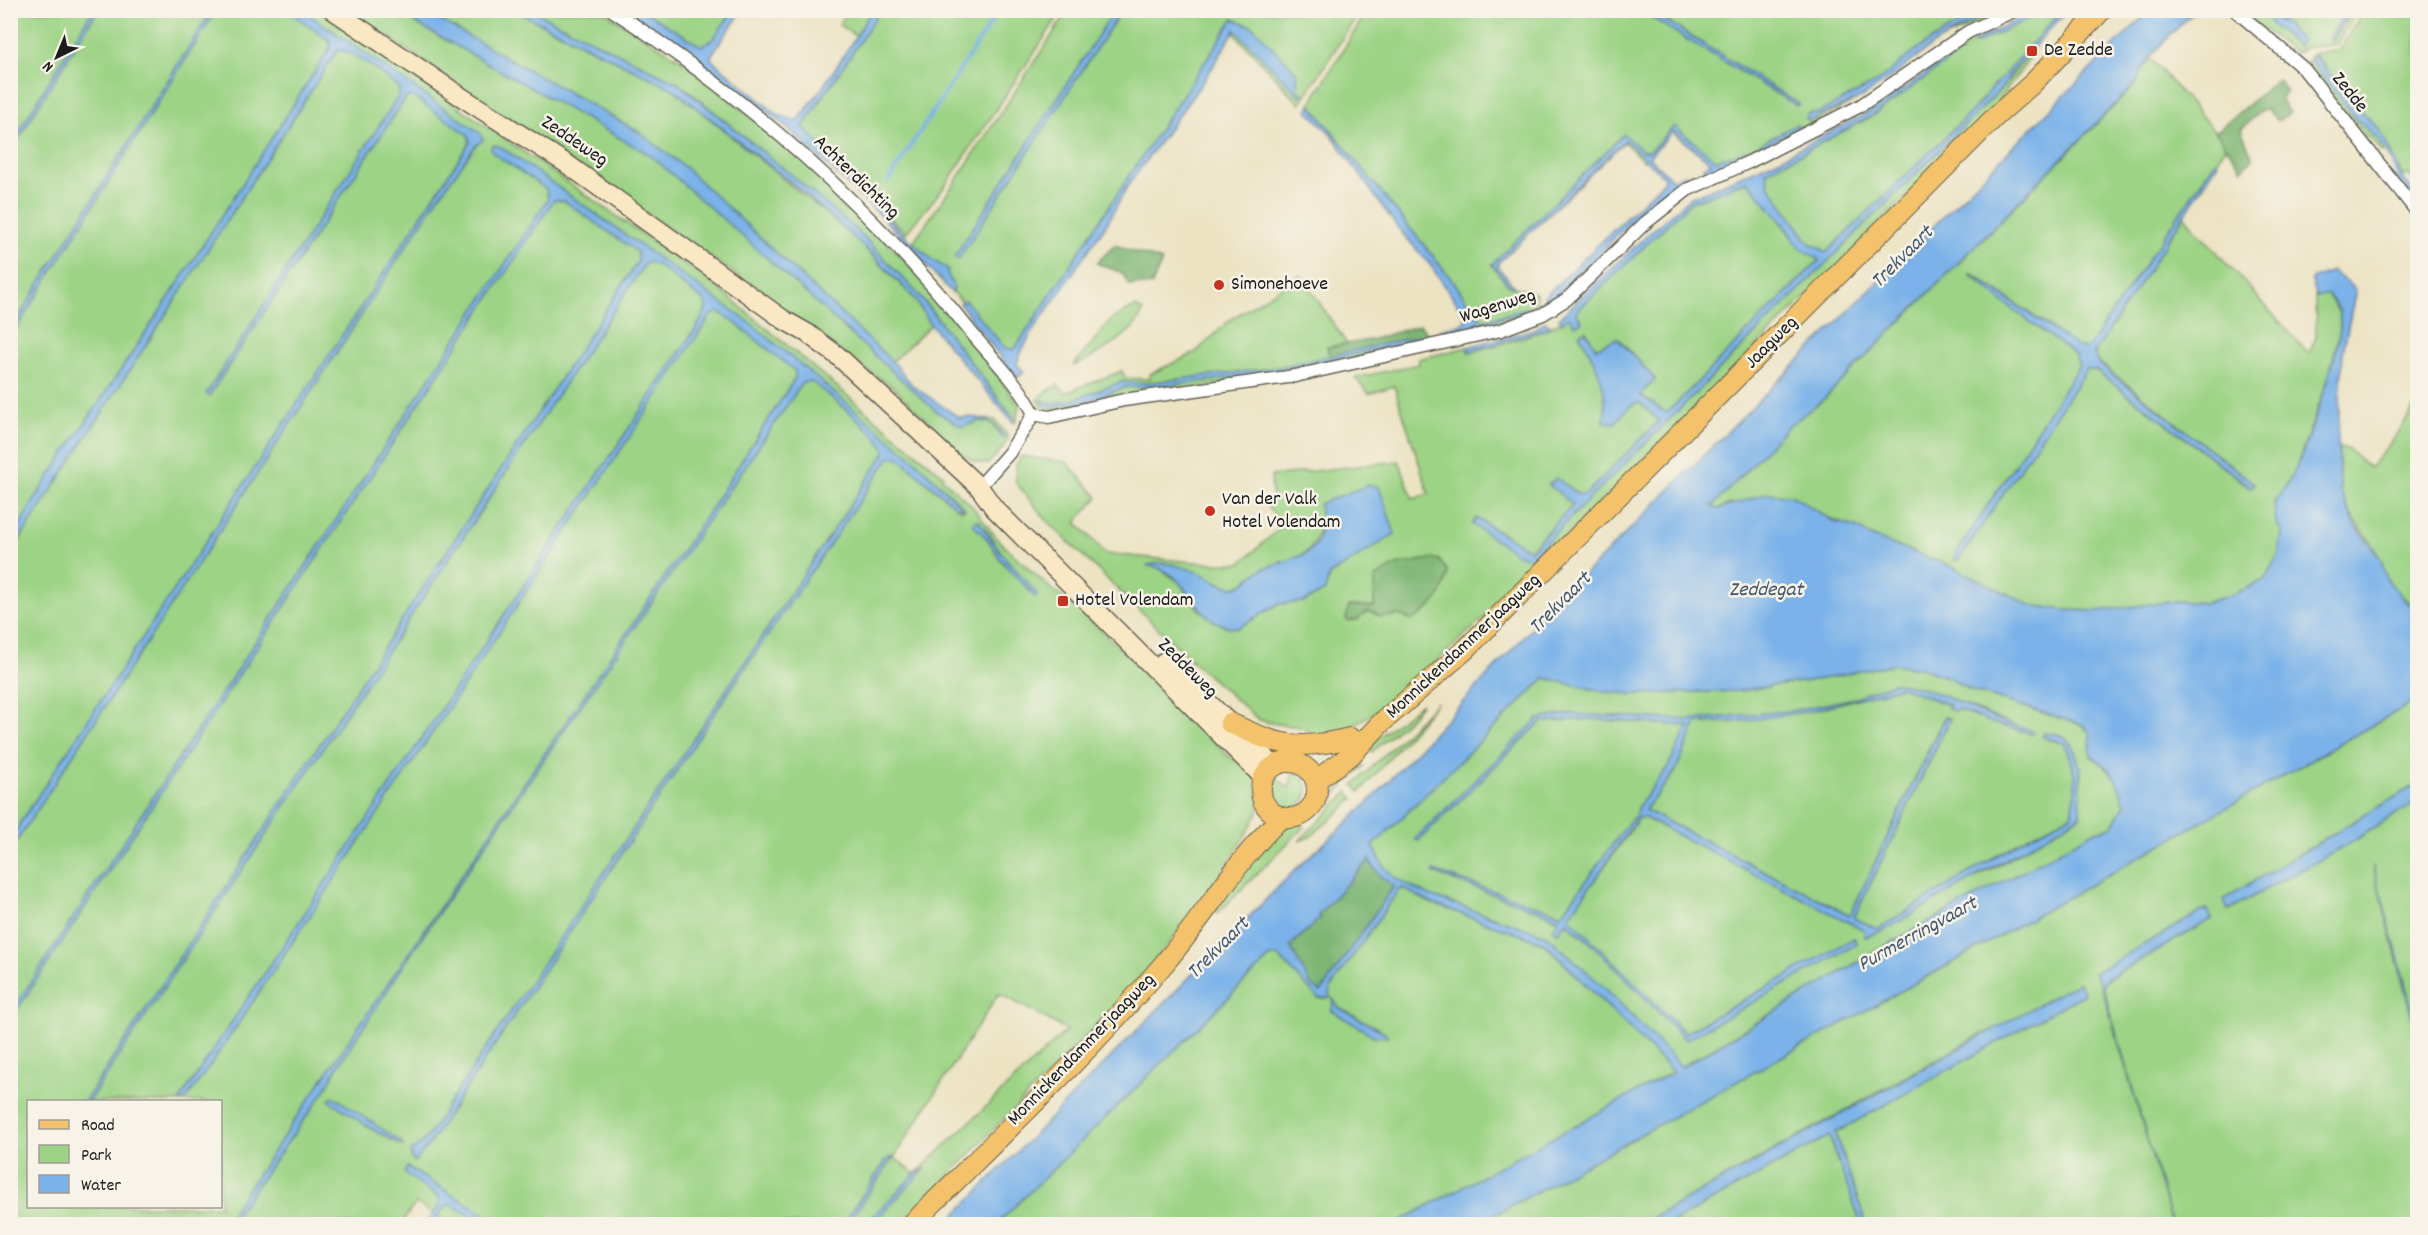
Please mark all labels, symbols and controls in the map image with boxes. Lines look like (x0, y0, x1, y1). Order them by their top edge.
north arrow (27, 27, 87, 87)
place label: De Zedde (2044, 37, 2113, 65)
marker: De Zedde (2025, 44, 2039, 58)
text: N (38, 55, 59, 77)
street label: Zedde (2324, 67, 2374, 120)
street label: Zeddeweg (535, 109, 613, 175)
street label: Achterdichting (806, 129, 906, 227)
water label: Trekvaart (1865, 218, 1943, 296)
place label: Simonehoeve (1231, 271, 1328, 299)
marker: Simonehoeve (1212, 278, 1226, 292)
street label: Wagenweg (1457, 282, 1539, 332)
street label: Jaagweg (1739, 310, 1805, 376)
place label: Van der Valk Hotel Volendam (1222, 486, 1340, 537)
marker: Van der Valk Hotel Volendam (1203, 504, 1217, 518)
water label: Trekvaart (1523, 564, 1601, 642)
street label: Monnickendammerjaagweg (1380, 568, 1548, 726)
water label: Zeddegat (1729, 576, 1805, 606)
place label: Hotel Volendam (1075, 587, 1193, 615)
marker: Hotel Volendam (1056, 594, 1070, 608)
street label: Zeddeweg (1150, 632, 1224, 706)
water label: Purmerringvaart (1853, 889, 1985, 980)
water label: Trekvaart (1181, 909, 1259, 987)
street label: Monnickendammerjaagweg (1002, 967, 1162, 1133)
legend (27, 1100, 222, 1208)
text: Road (81, 1114, 115, 1139)
text: Park (81, 1144, 112, 1169)
text: Water (81, 1174, 121, 1199)

